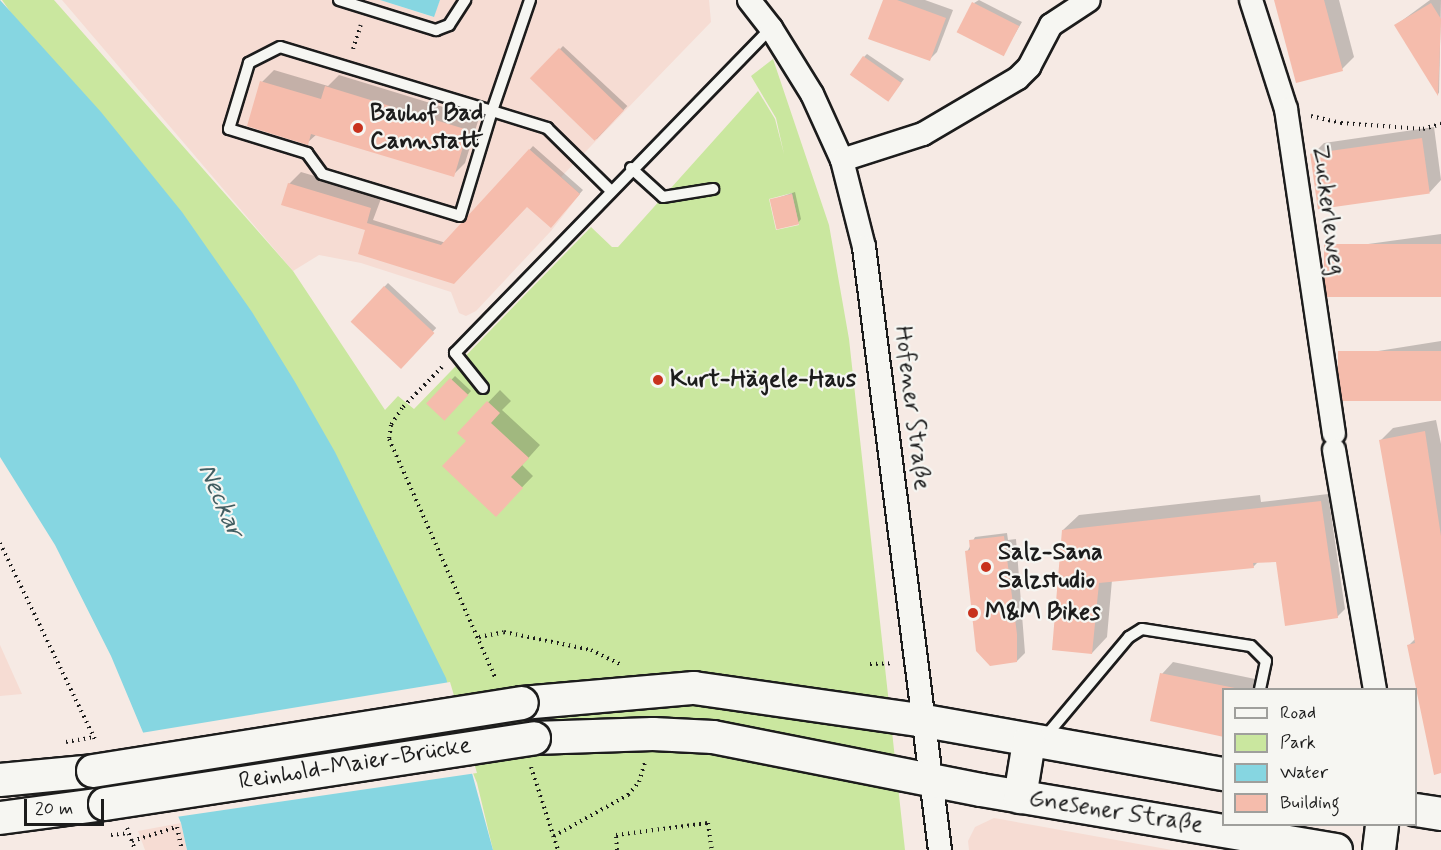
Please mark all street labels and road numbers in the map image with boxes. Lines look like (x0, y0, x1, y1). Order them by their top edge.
street label: Zuckerleweg (1305, 143, 1351, 277)
street label: Hofener Straße (888, 324, 936, 492)
street label: Reinhold-Maier-Brücke (237, 731, 473, 797)
street label: Gnesener Straße (1029, 784, 1203, 840)

